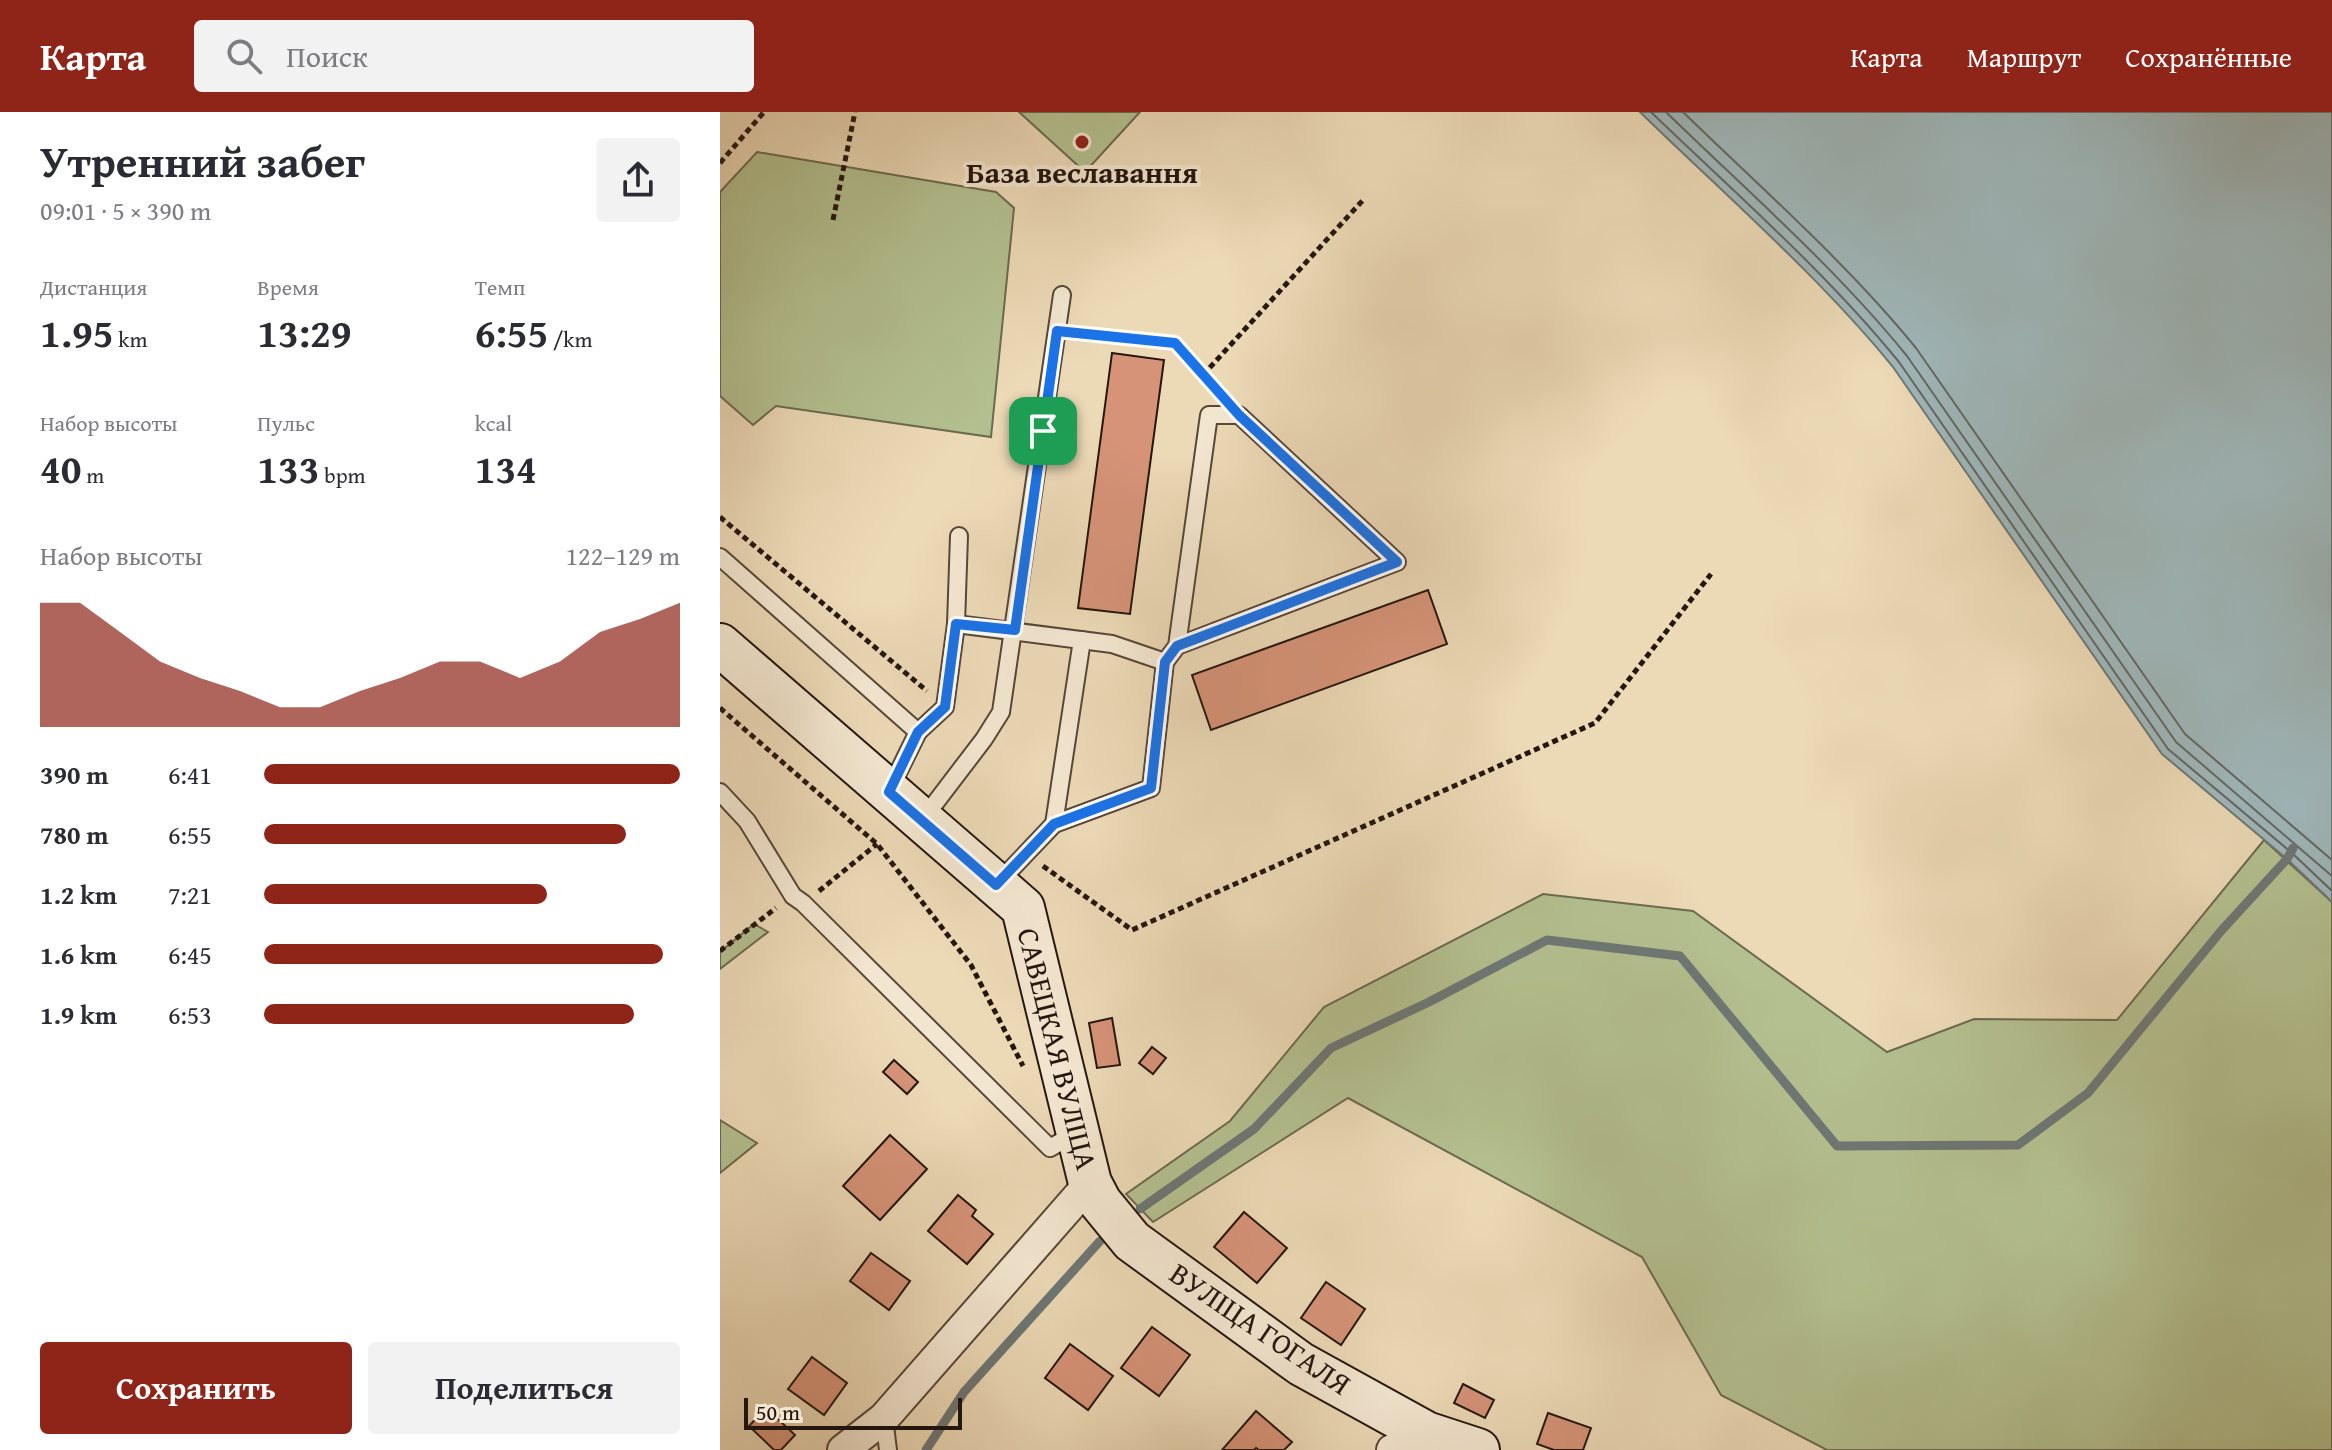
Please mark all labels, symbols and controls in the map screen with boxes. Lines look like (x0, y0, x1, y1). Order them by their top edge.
search box (194, 20, 754, 92)
text: Карта (40, 28, 146, 84)
icon: search (222, 34, 266, 78)
text: Поиск (286, 34, 368, 78)
text: Карта (1850, 36, 1923, 77)
text: Маршрут (1967, 36, 2081, 77)
text: Сохранённые (2125, 36, 2292, 77)
text: Утренний забег (40, 129, 365, 193)
marker: База веславання (1073, 133, 1091, 151)
button: share (596, 138, 680, 222)
place label: База веславання (966, 150, 1198, 194)
text: 09:01 · 5 × 390 m (40, 191, 211, 230)
text: Дистанция (40, 271, 148, 303)
text: Время (257, 271, 319, 303)
text: Темп (475, 271, 525, 303)
text: 1.95 (40, 303, 113, 362)
text: 13:29 (257, 303, 352, 362)
text: 6:55 (475, 303, 548, 362)
text: km (113, 323, 147, 355)
text: /km (548, 323, 593, 355)
pin (1009, 397, 1077, 465)
text: Набор высоты (40, 407, 177, 439)
text: Пульс (257, 407, 315, 439)
text: kcal (475, 407, 512, 439)
icon: arrive (1021, 409, 1065, 453)
text: 40 (40, 439, 81, 498)
text: 133 (257, 439, 320, 498)
text: 134 (475, 439, 537, 498)
text: m (81, 459, 104, 491)
text: bpm (320, 459, 366, 491)
text: Набор высоты (40, 536, 202, 575)
text: 122–129 m (566, 536, 680, 575)
text: 390 m (40, 755, 108, 794)
text: 6:41 (168, 755, 212, 794)
text: 780 m (40, 815, 108, 854)
text: 6:55 (168, 815, 212, 854)
text: 1.2 km (40, 875, 117, 914)
text: 7:21 (168, 875, 212, 914)
street label: САВЕЦКАЯ ВУЛІЦА (1007, 923, 1109, 1174)
text: 1.6 km (40, 935, 117, 974)
text: 6:45 (168, 935, 212, 974)
text: 1.9 km (40, 995, 117, 1034)
text: 6:53 (168, 995, 212, 1034)
street label: ВУЛІЦА ГОГАЛЯ (1161, 1251, 1360, 1405)
button: Сохранить (40, 1342, 352, 1434)
button: Поделиться (368, 1342, 680, 1434)
scale bar (744, 1394, 962, 1430)
text: 50 m (756, 1396, 800, 1428)

